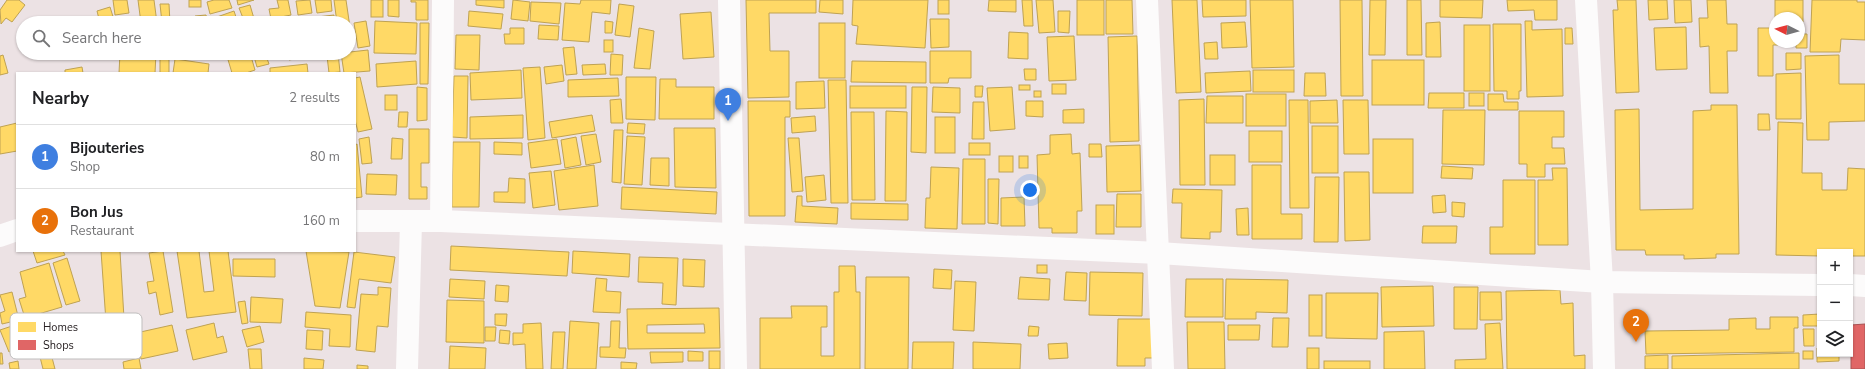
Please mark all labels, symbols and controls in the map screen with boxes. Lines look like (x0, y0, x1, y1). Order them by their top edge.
north arrow (1769, 12, 1805, 48)
search box (16, 16, 356, 60)
icon: search (30, 27, 52, 49)
text: Search here (62, 28, 142, 48)
text: Nearby (32, 87, 89, 110)
pin: 1 (715, 88, 741, 121)
text: 2 results (289, 89, 340, 107)
text: Bijouteries (70, 138, 144, 158)
text: 1 (41, 148, 49, 166)
text: 80 m (310, 148, 340, 166)
text: Shop (70, 158, 100, 176)
your location (1020, 180, 1040, 200)
text: Bon Jus (70, 202, 123, 222)
text: 2 (41, 212, 49, 230)
text: 160 m (302, 212, 340, 230)
text: Restaurant (70, 222, 134, 240)
map controls (1817, 249, 1853, 357)
button: + (1817, 249, 1853, 285)
button: − (1817, 285, 1853, 321)
pin: 2 (1623, 309, 1649, 342)
legend (10, 313, 142, 359)
text: Homes (43, 320, 78, 335)
button: layers (1817, 321, 1853, 357)
text: Shops (43, 338, 74, 353)

